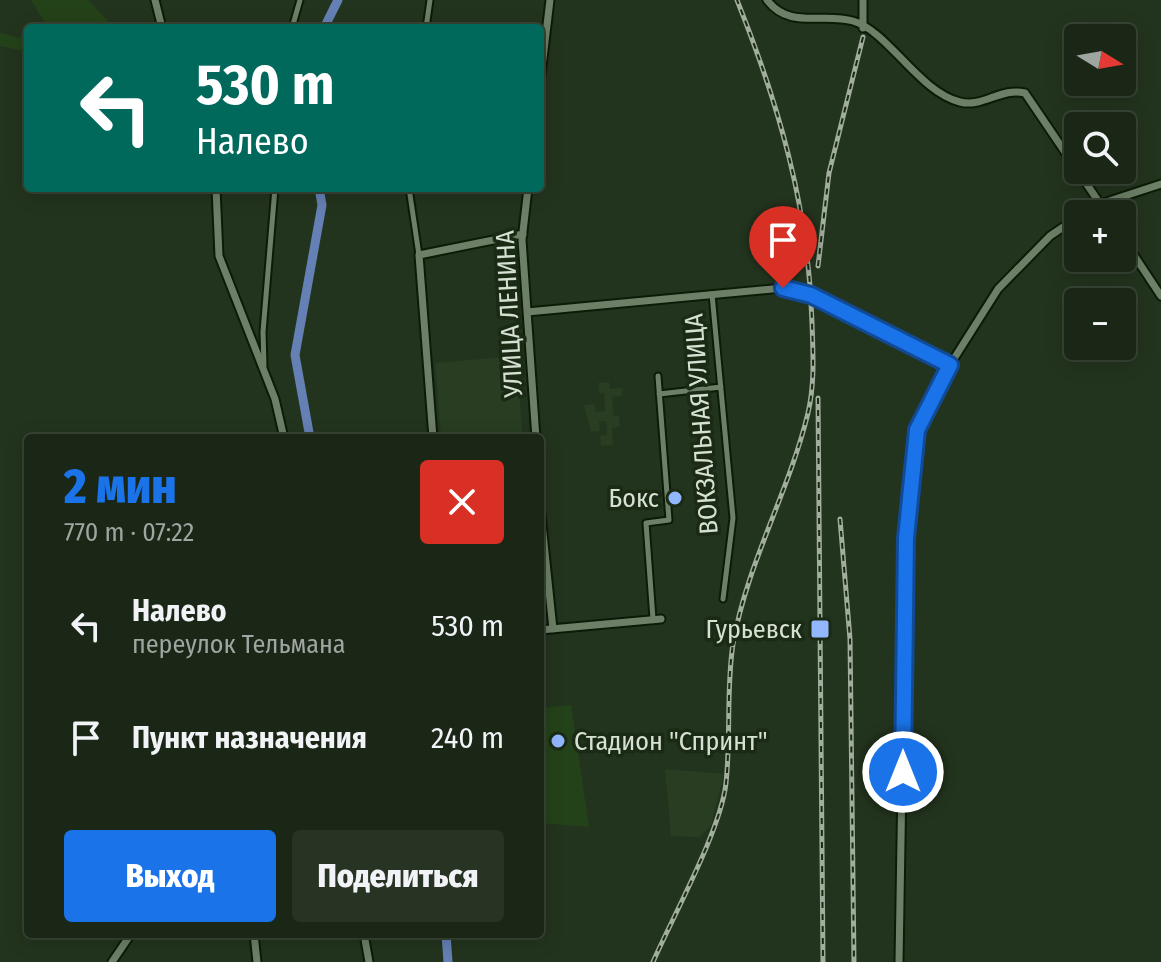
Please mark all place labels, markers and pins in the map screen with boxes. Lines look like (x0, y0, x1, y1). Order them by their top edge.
pin (749, 206, 817, 288)
place label: Бокс (609, 483, 659, 514)
marker: Бокс (666, 489, 684, 507)
place label: Гурьевск (706, 614, 802, 645)
marker: Гурьевск (809, 618, 831, 640)
place label: Стадион "Спринт" (574, 726, 768, 757)
marker: Стадион "Спринт" (549, 732, 567, 750)

